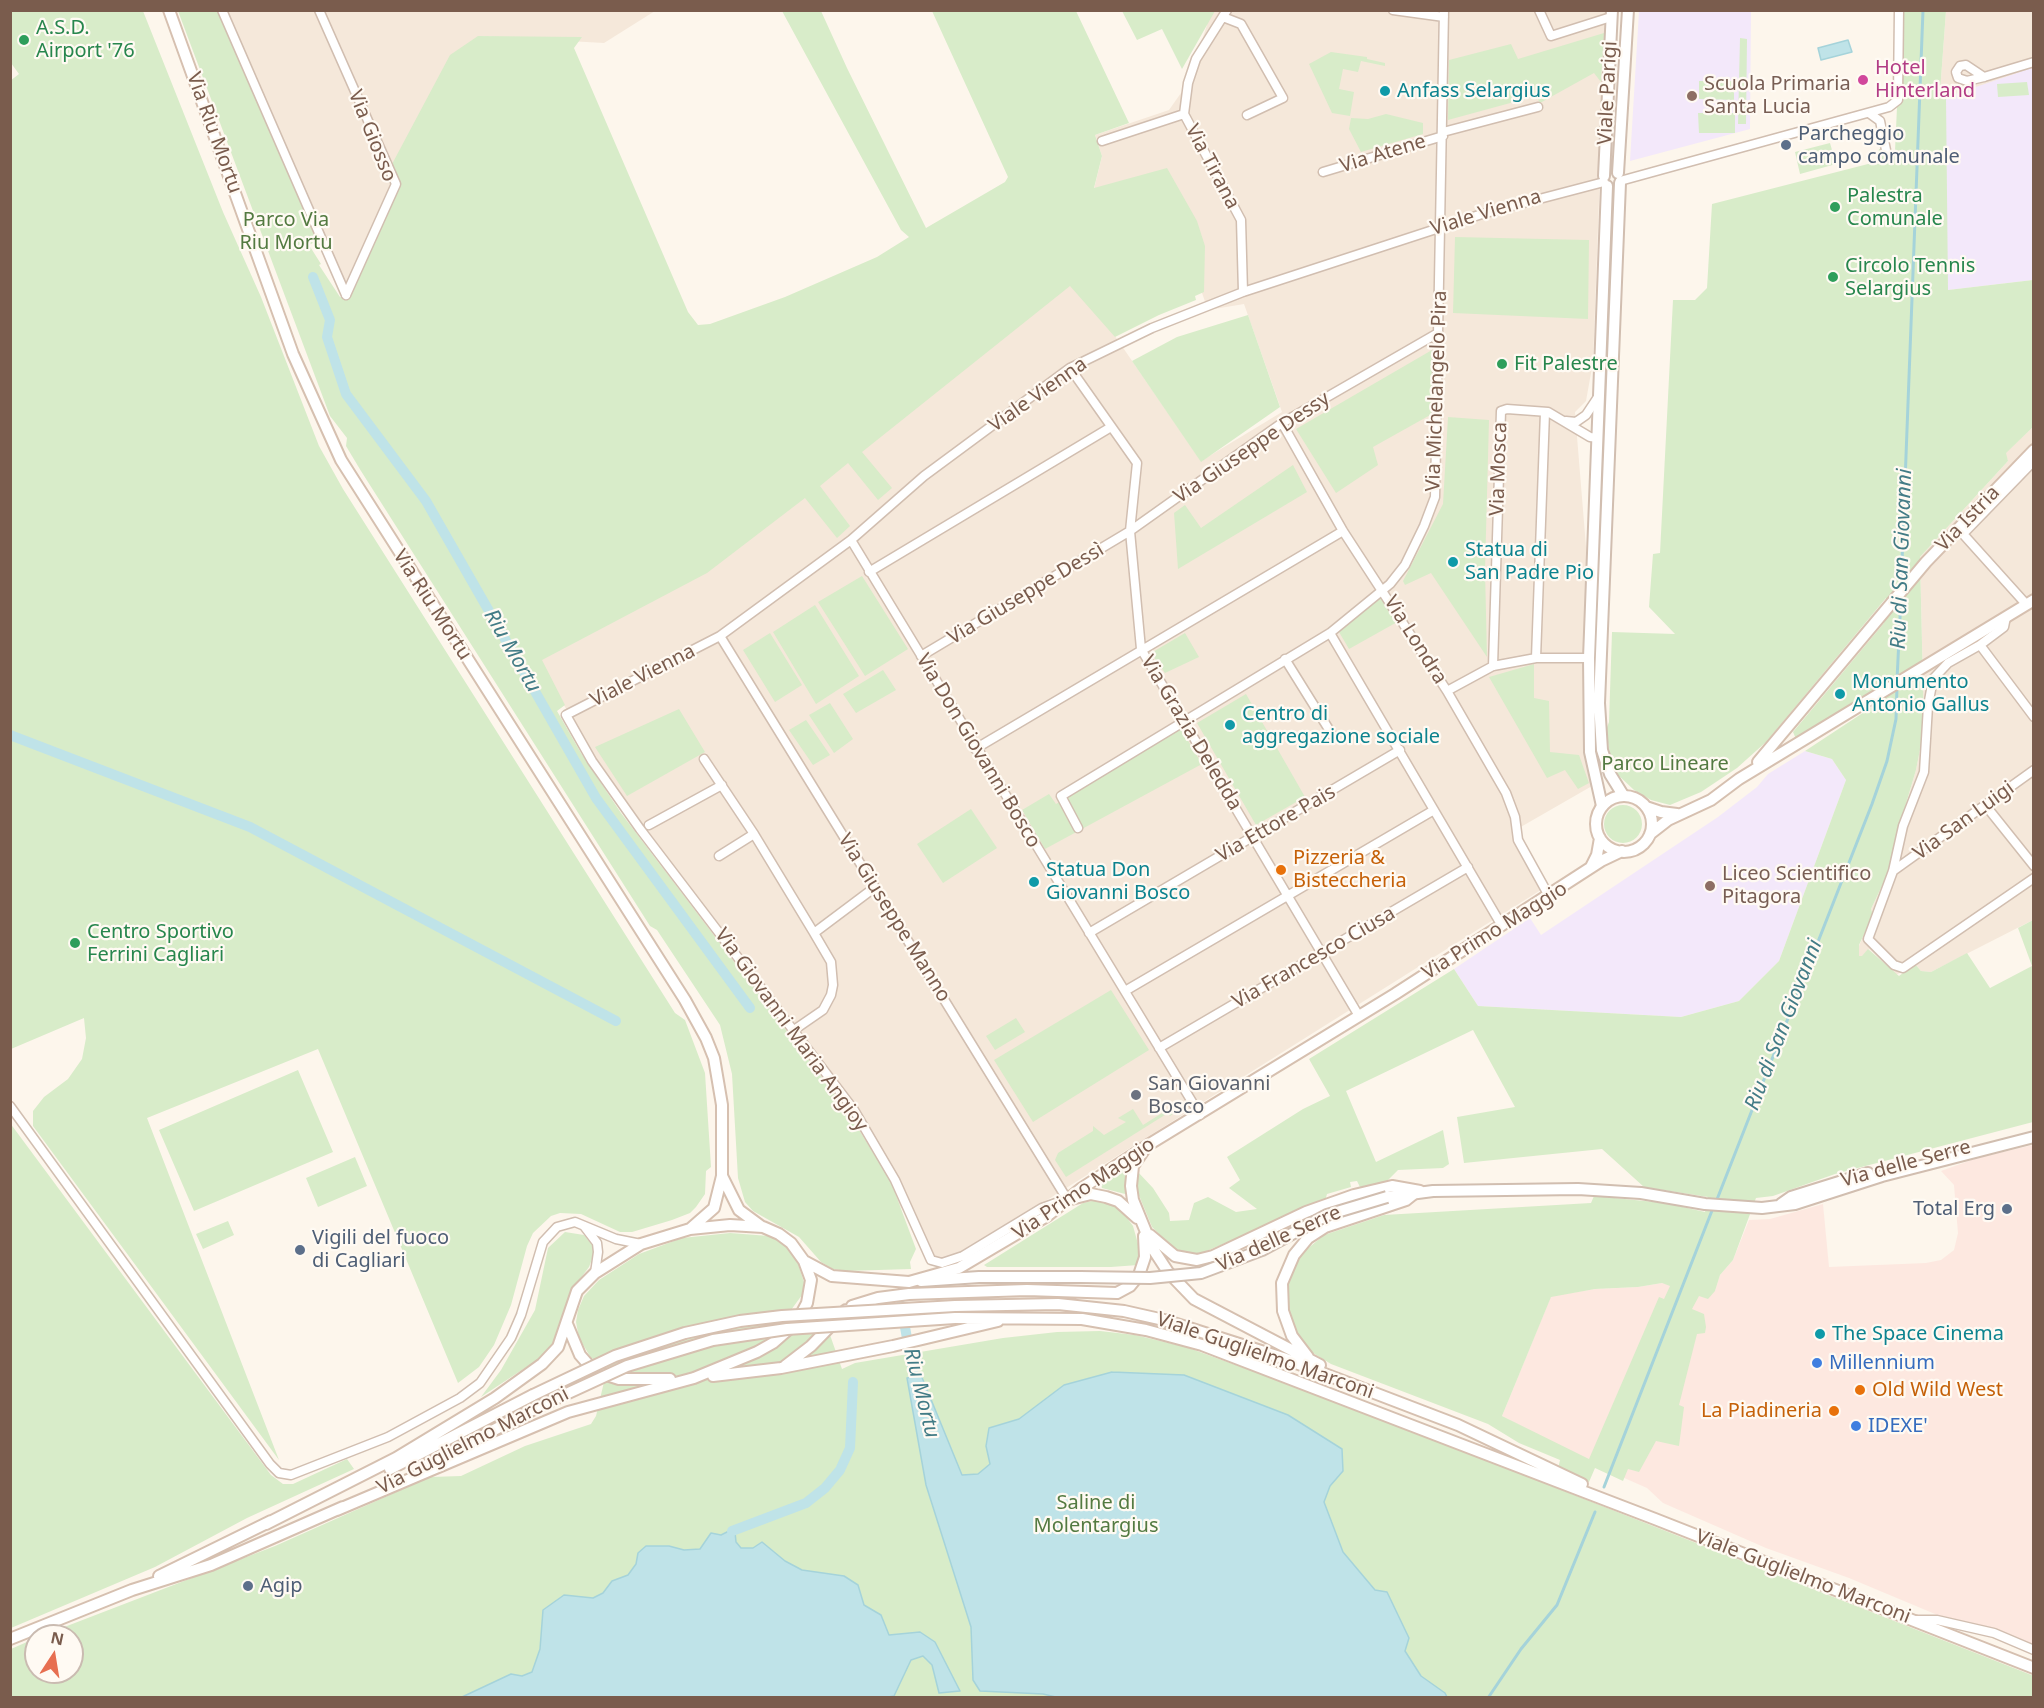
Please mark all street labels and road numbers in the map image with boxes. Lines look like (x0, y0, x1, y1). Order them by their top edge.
street label: Viale Parigi (1593, 40, 1623, 146)
street label: Via Riu Mortu (181, 69, 247, 197)
street label: Via Giosso (343, 87, 401, 185)
street label: Via Tirana (1180, 121, 1244, 213)
street label: Via Atene (1337, 130, 1429, 178)
street label: Viale Vienna (1428, 185, 1544, 241)
street label: Via Michelangelo Pira (1421, 290, 1453, 492)
street label: Viale Vienna (984, 352, 1092, 438)
street label: Via Giuseppe Dessy (1169, 387, 1335, 509)
street label: Via Mosca (1485, 421, 1513, 517)
street label: Via Istria (1931, 481, 2005, 557)
street label: Via Giuseppe Dessì (944, 538, 1108, 650)
street label: Via Riu Mortu (387, 545, 477, 665)
street label: Via Londra (1378, 591, 1452, 689)
street label: Viale Vienna (587, 639, 699, 713)
street label: Via Don Giovanni Bosco (911, 650, 1045, 852)
street label: Via Grazia Deledda (1135, 651, 1247, 815)
street label: Via San Luigi (1909, 776, 2019, 866)
street label: Via Ettore Pais (1212, 780, 1340, 868)
street label: Via Giuseppe Manno (832, 829, 956, 1007)
street label: Via Primo Maggio (1418, 877, 1572, 985)
street label: Via Francesco Ciusa (1228, 902, 1400, 1014)
street label: Via Giovanni Maria Angioy (709, 924, 873, 1136)
street label: Via Primo Maggio (1008, 1133, 1160, 1245)
street label: Via delle Serre (1838, 1135, 1974, 1193)
street label: Via delle Serre (1213, 1201, 1345, 1277)
street label: Viale Guglielmo Marconi (1153, 1307, 1377, 1405)
street label: Via Guglielmo Marconi (373, 1382, 573, 1500)
street label: Viale Guglielmo Marconi (1692, 1525, 1914, 1629)

